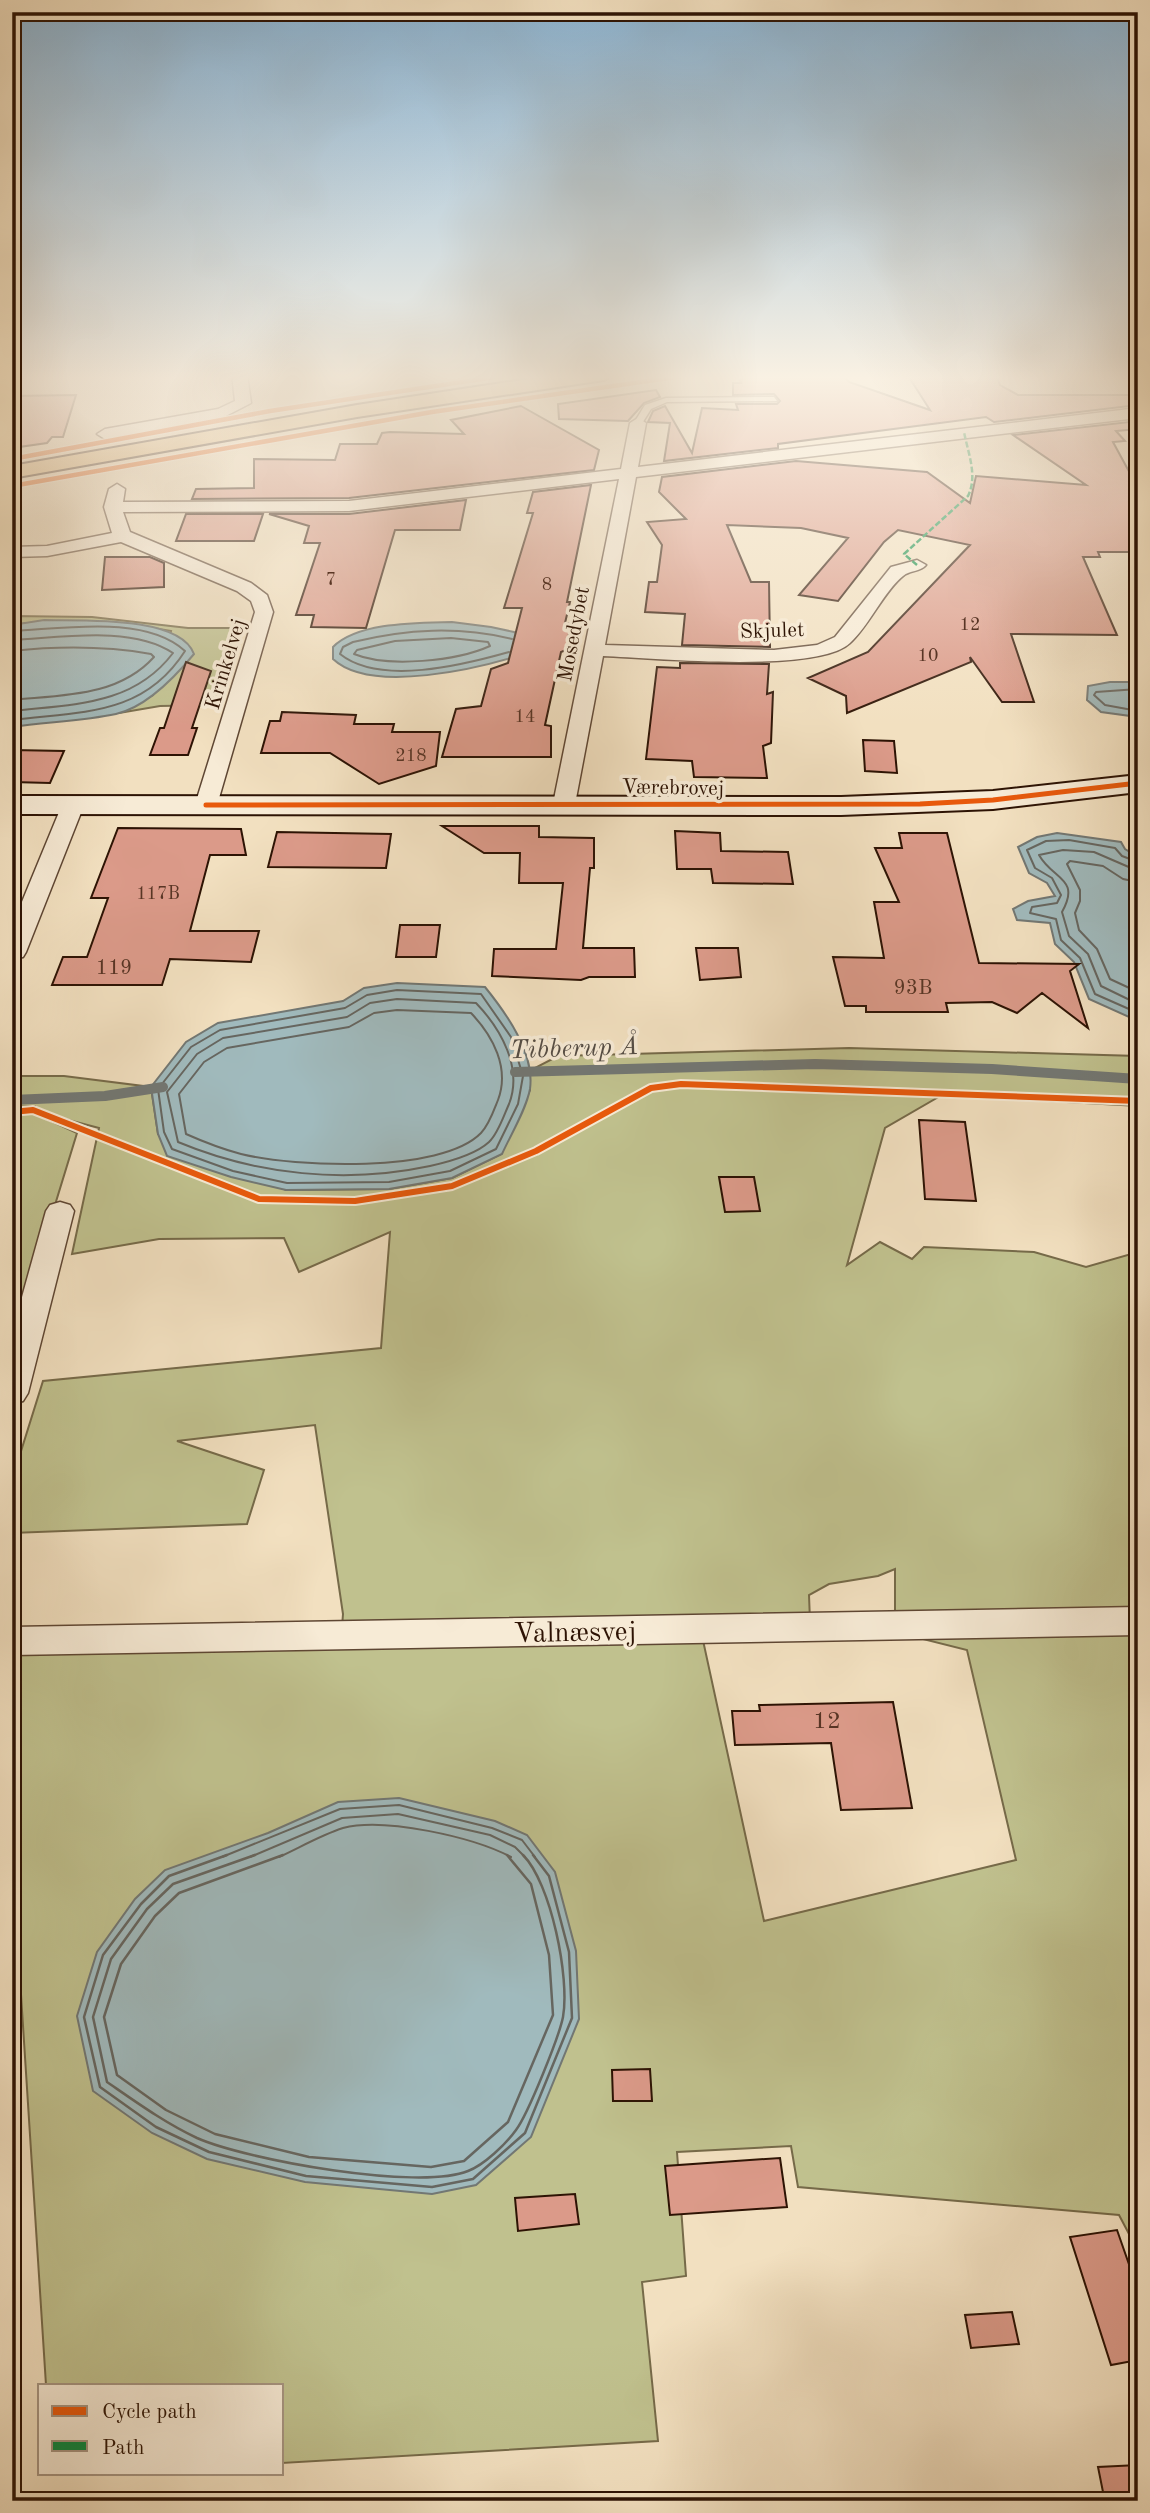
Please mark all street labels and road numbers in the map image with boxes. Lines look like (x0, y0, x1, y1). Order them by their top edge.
street label: Mosedybet (555, 585, 594, 684)
street label: Krinkelvej (203, 616, 250, 713)
street label: Skjulet (739, 620, 805, 643)
street label: Værebrovej (621, 777, 725, 800)
street label: Valnæsvej (513, 1619, 637, 1649)

